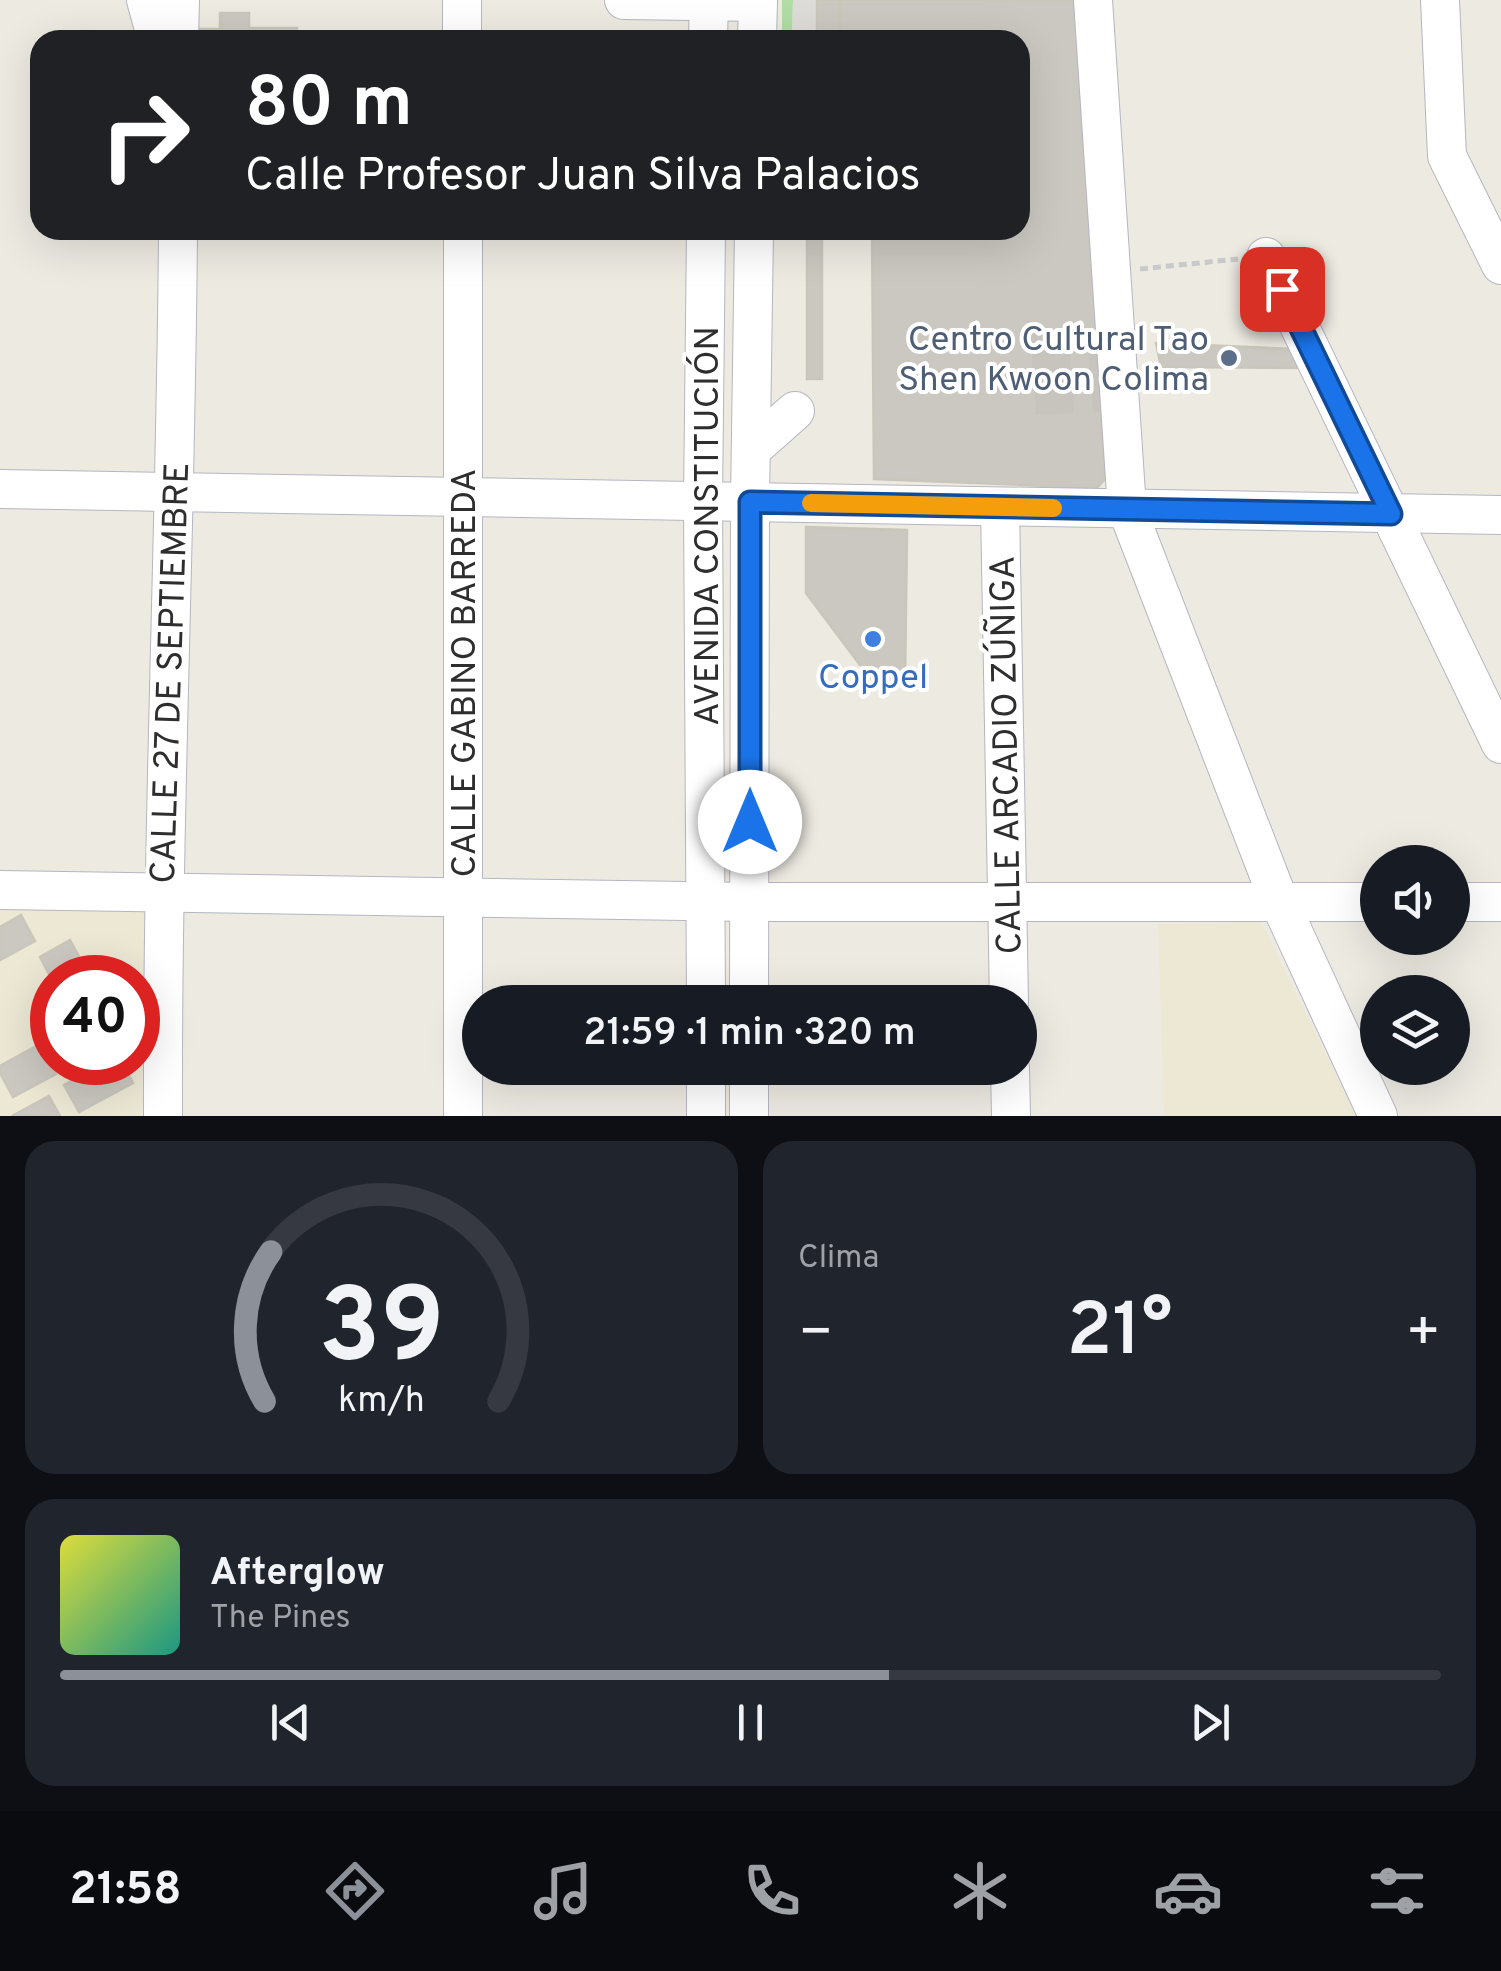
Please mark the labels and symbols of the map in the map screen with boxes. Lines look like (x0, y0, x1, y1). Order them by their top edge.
pin (1240, 247, 1325, 332)
place label: Centro Cultural Tao Shen Kwoon Colima (898, 319, 1209, 403)
street label: AVENIDA CONSTITUCIÓN (686, 326, 731, 726)
marker: Centro Cultural Tao Shen Kwoon Colima (1218, 347, 1240, 369)
street label: CALLE 27 DE SEPTIEMBRE (143, 462, 201, 885)
street label: CALLE GABINO BARREDA (444, 468, 488, 878)
street label: CALLE ARCADIO ZÚÑIGA (982, 555, 1033, 955)
marker: Coppel (862, 628, 884, 650)
place label: Coppel (818, 657, 928, 701)
position arrow (698, 770, 802, 874)
speed limit sign: 40 (30, 955, 160, 1085)

